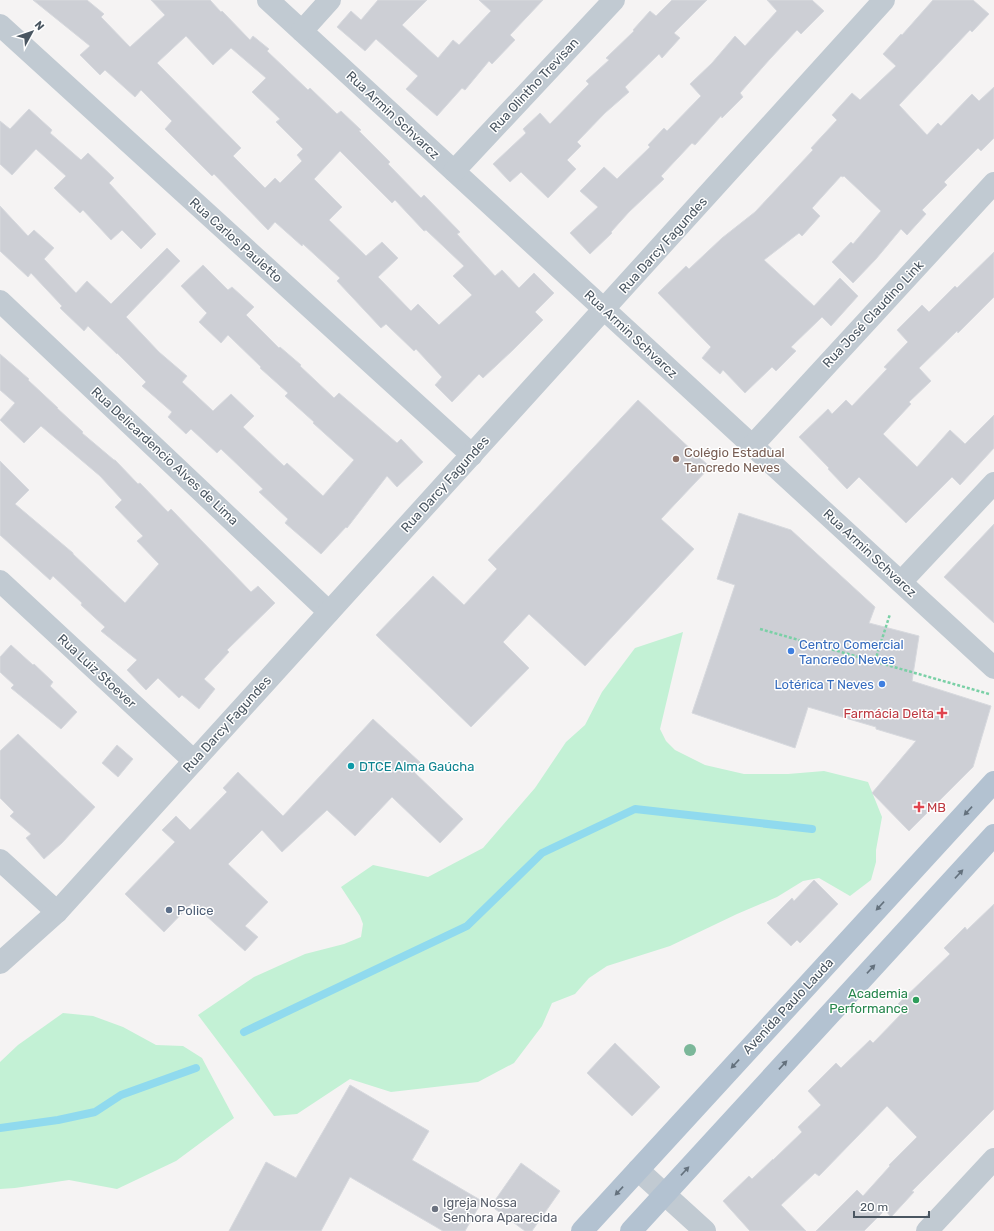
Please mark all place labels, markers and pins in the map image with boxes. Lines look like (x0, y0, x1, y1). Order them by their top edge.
place label: Colégio Estadual Tancredo Neves (684, 445, 785, 475)
marker: Colégio Estadual Tancredo Neves (671, 454, 681, 464)
place label: Centro Comercial Tancredo Neves (799, 637, 904, 667)
marker: Centro Comercial Tancredo Neves (786, 646, 796, 656)
place label: Lotérica T Neves (774, 677, 874, 692)
marker: Lotérica T Neves (877, 679, 887, 689)
place label: Farmácia Delta (844, 706, 934, 721)
marker: Farmácia Delta (937, 708, 947, 718)
place label: DTCE Alma Gaúcha (359, 759, 474, 774)
marker: DTCE Alma Gaúcha (346, 761, 356, 771)
place label: MB (927, 800, 946, 815)
marker: MB (914, 802, 924, 812)
place label: Police (177, 903, 213, 918)
marker: Police (164, 905, 174, 915)
place label: Academia Performance (829, 986, 908, 1016)
marker: Academia Performance (911, 995, 921, 1005)
place label: Igreja Nossa Senhora Aparecida (443, 1195, 557, 1225)
marker: Igreja Nossa Senhora Aparecida (430, 1204, 440, 1214)

